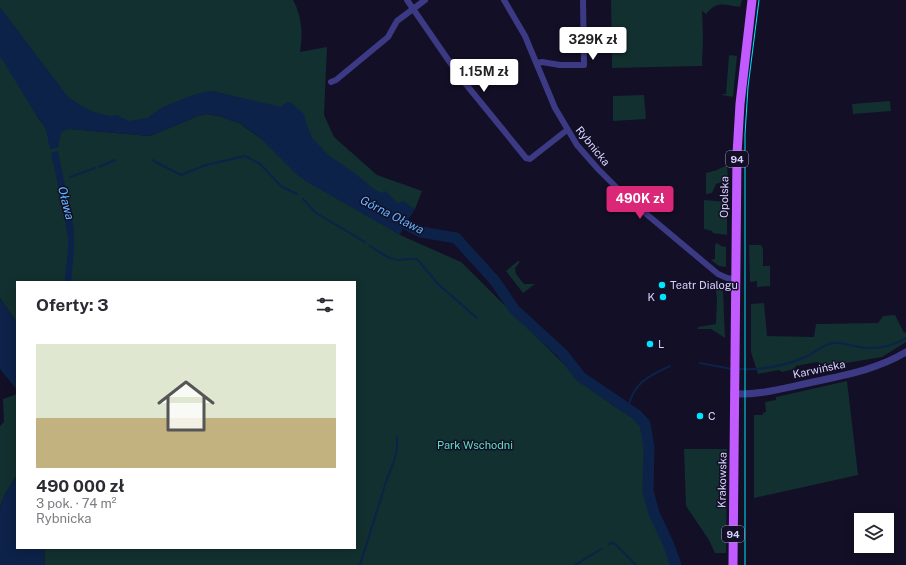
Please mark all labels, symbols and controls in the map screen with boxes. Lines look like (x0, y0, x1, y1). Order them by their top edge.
pin: 329K zł (556, 27, 630, 61)
text: 329K zł (569, 32, 618, 47)
pin: 1.15M zł (443, 59, 525, 93)
text: 1.15M zł (459, 64, 509, 79)
street label: Rybnicka (574, 124, 612, 168)
road number: 94 (726, 151, 748, 167)
street label: Opolska (718, 176, 730, 218)
water label: Oława (55, 185, 77, 221)
pin: 490K zł (603, 186, 677, 220)
text: 490K zł (616, 191, 664, 206)
water label: Górna Oława (358, 193, 426, 237)
place label: Teatr Dialogu (670, 279, 738, 291)
marker: Teatr Dialogu (657, 280, 667, 290)
place label: K (647, 291, 655, 303)
marker: K (658, 292, 668, 302)
icon: filters (314, 294, 336, 316)
text: Oferty: 3 (36, 295, 109, 315)
place label: L (658, 338, 664, 350)
marker: L (645, 339, 655, 349)
street label: Karwińska (792, 358, 846, 380)
icon: home (150, 370, 222, 442)
place label: C (708, 410, 716, 422)
marker: C (695, 411, 705, 421)
park label: Park Wschodni (437, 439, 513, 451)
street label: Krakowska (716, 452, 728, 508)
text: 490 000 zł (36, 476, 124, 496)
text: 3 pok. · 74 m² (36, 496, 117, 511)
text: Rybnicka (36, 511, 92, 526)
map controls (854, 513, 894, 553)
button: layers (854, 513, 894, 553)
road number: 94 (722, 526, 744, 542)

